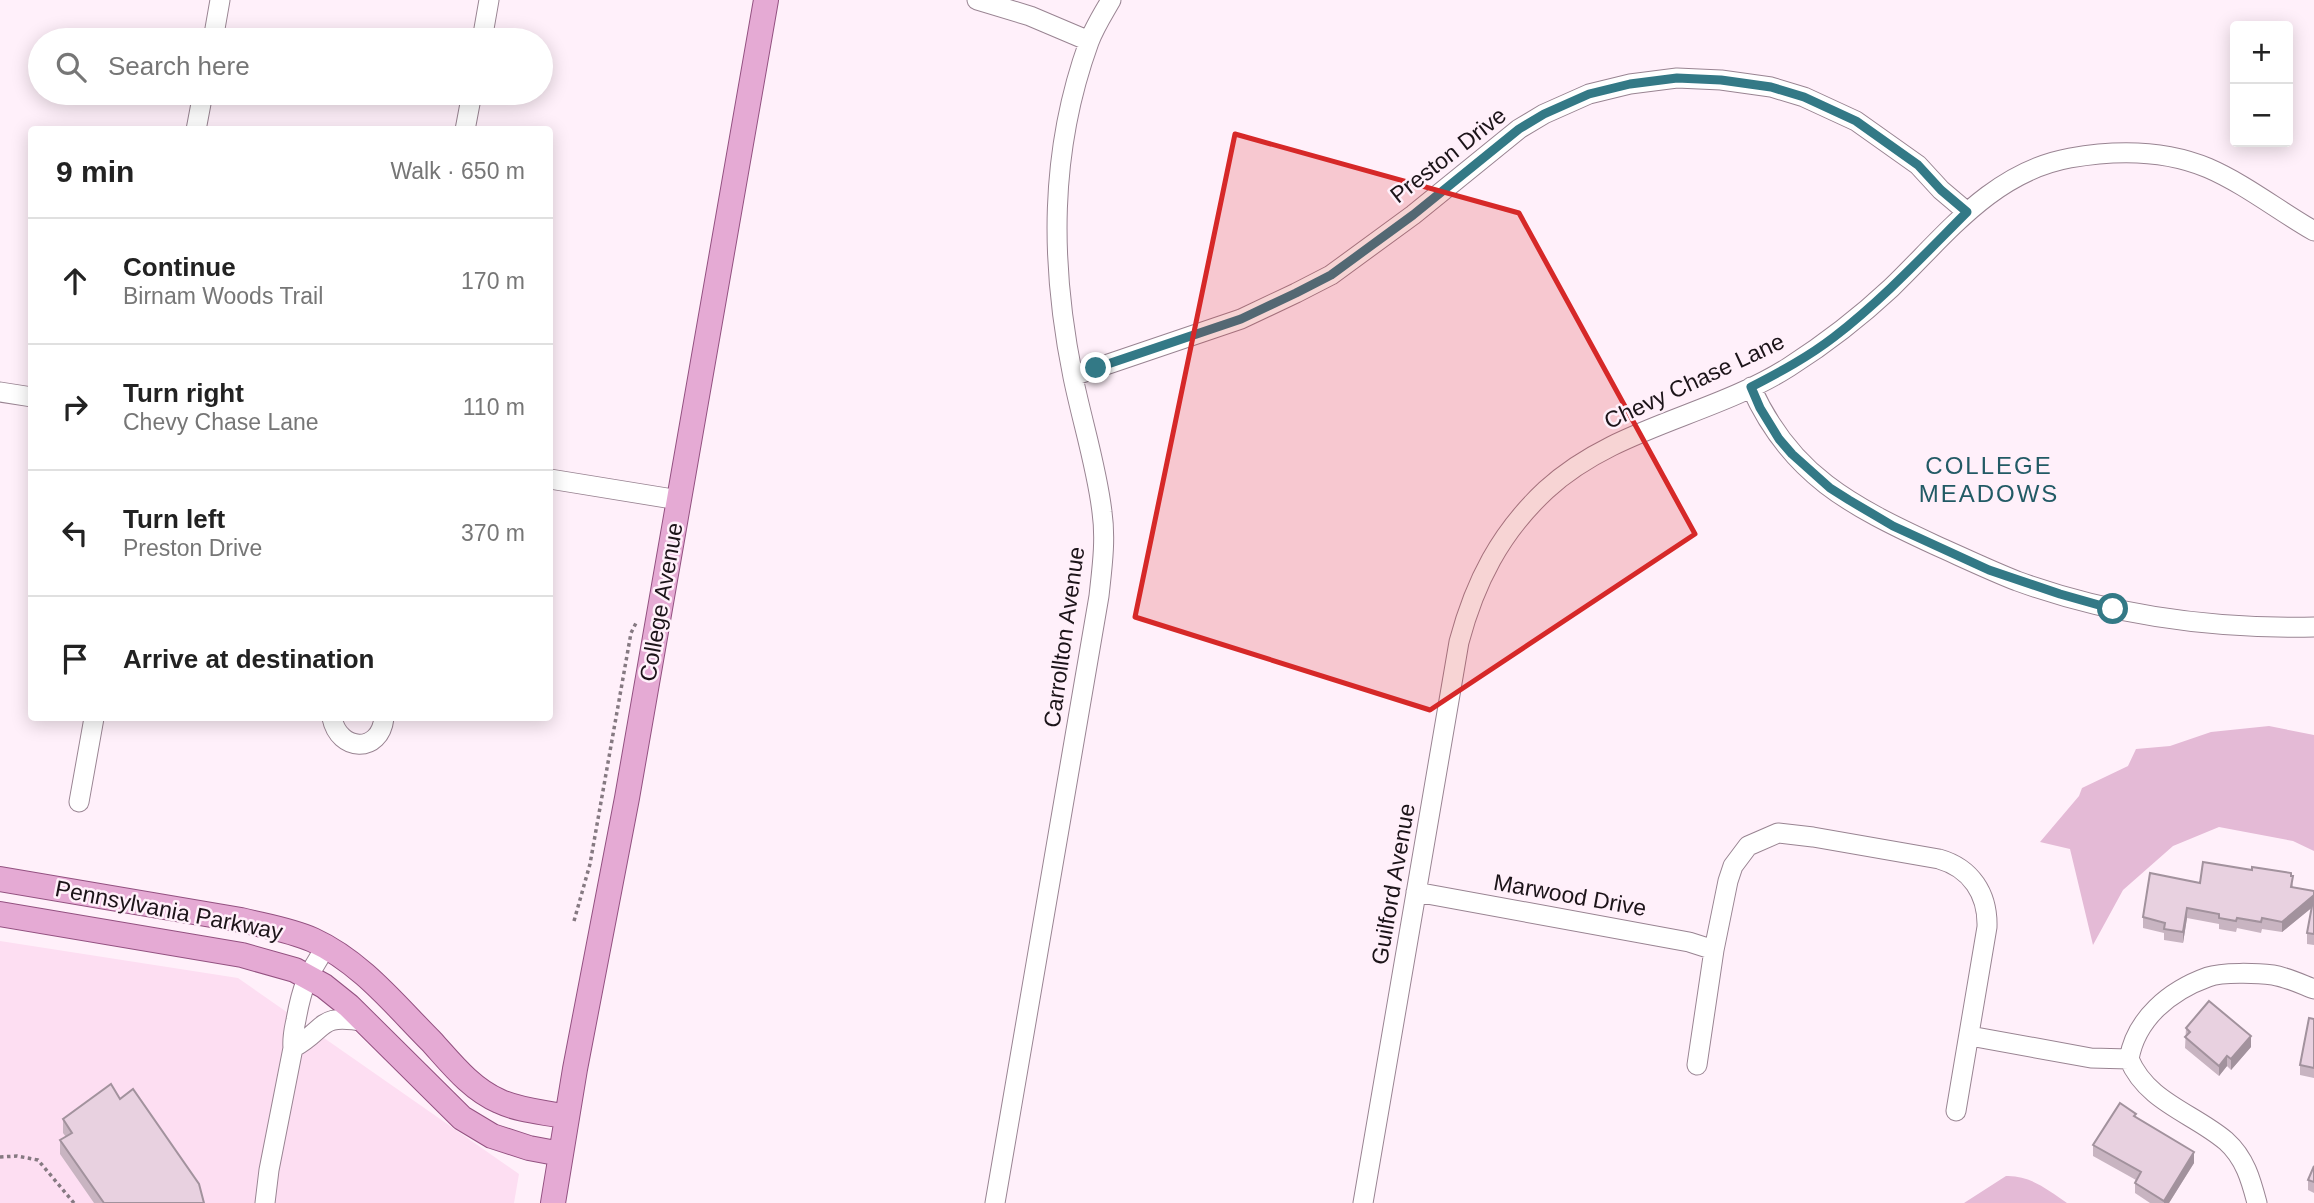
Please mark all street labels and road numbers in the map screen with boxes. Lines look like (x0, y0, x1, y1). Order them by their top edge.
street label: Preston Drive (1385, 102, 1511, 208)
street label: Chevy Chase Lane (1600, 328, 1788, 434)
street label: College Avenue (634, 521, 688, 683)
street label: Carrollton Avenue (1038, 545, 1090, 729)
street label: Guilford Avenue (1366, 801, 1420, 967)
street label: Marwood Drive (1492, 869, 1648, 921)
street label: Pennsylvania Parkway (53, 875, 286, 945)

